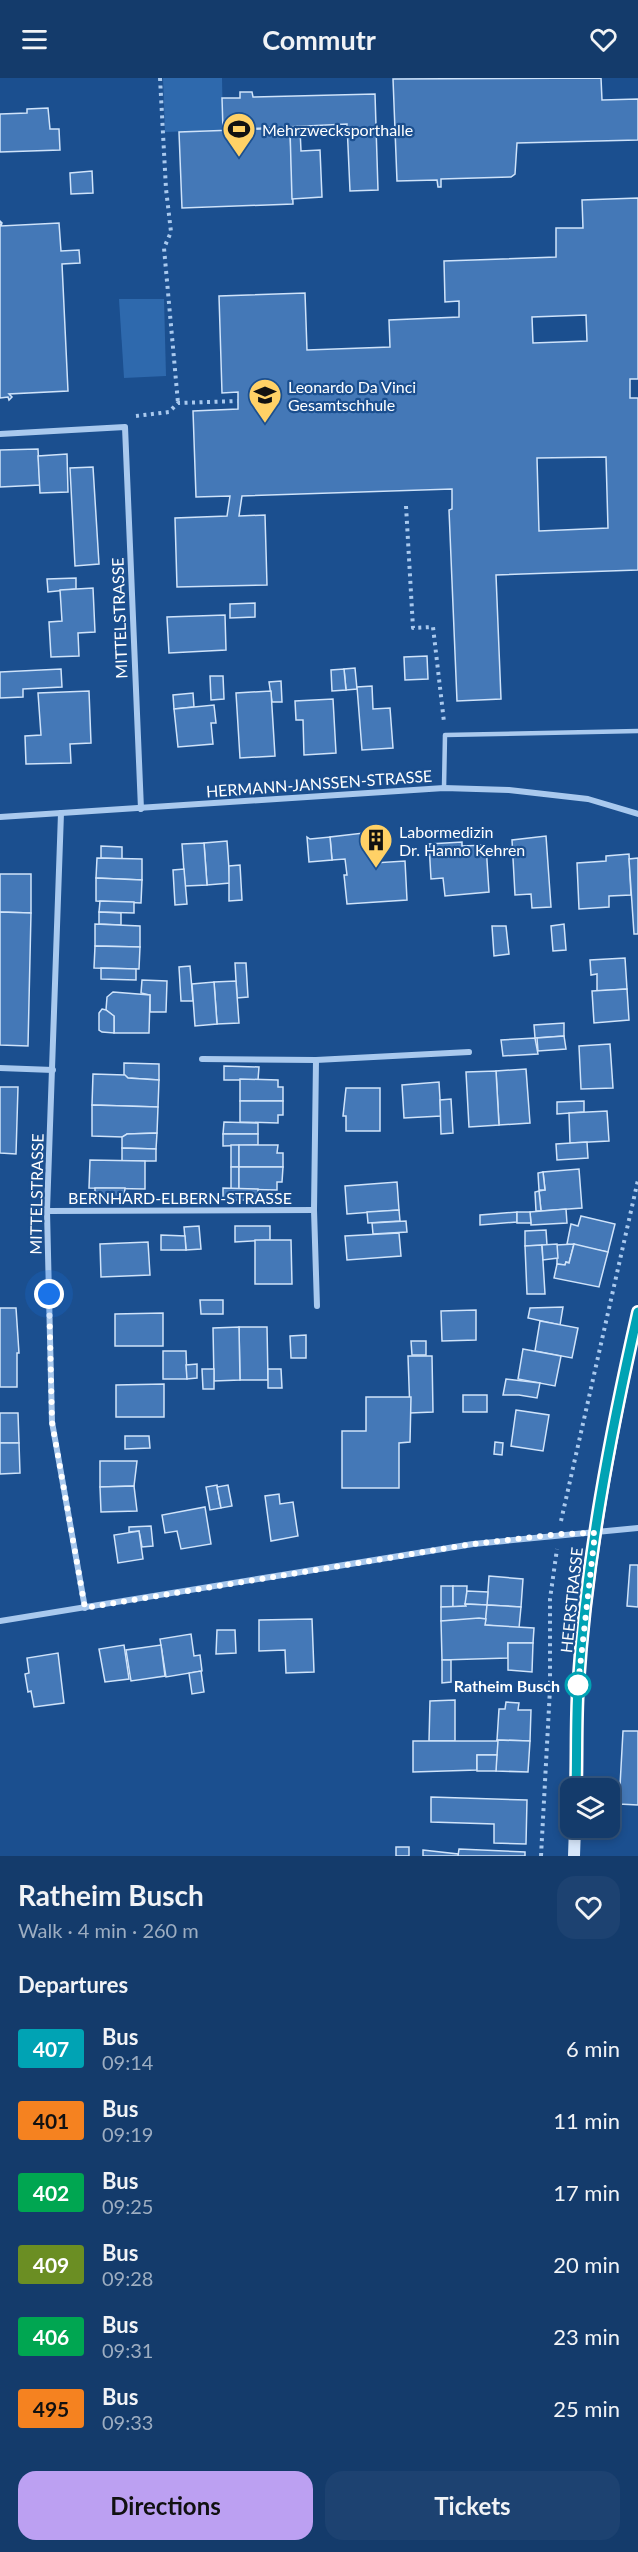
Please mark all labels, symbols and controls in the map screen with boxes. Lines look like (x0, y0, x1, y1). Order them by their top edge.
icon: menu (18, 23, 51, 56)
text: Commutr (262, 23, 376, 56)
icon: heart (587, 23, 620, 56)
sports icon: Mehrzwecksporthalle (221, 111, 257, 158)
place label: Mehrzwecksporthalle (262, 120, 413, 139)
school or university icon: Leonardo Da Vinci Gesamtschhule (247, 377, 283, 424)
place label: Leonardo Da Vinci Gesamtschhule (288, 377, 416, 414)
street label: MITTELSTRASSE (107, 557, 131, 679)
street label: HERMANN-JANSSEN-STRASSE (205, 766, 433, 800)
building icon: Labormedizin Dr. Hanno Kehren (358, 822, 394, 869)
place label: Labormedizin Dr. Hanno Kehren (399, 822, 525, 859)
street label: MITTELSTRASSE (25, 1133, 47, 1255)
street label: BERNHARD-ELBERN-STRASSE (68, 1188, 292, 1207)
your location (34, 1279, 64, 1309)
street label: HEERSTRASSE (556, 1546, 586, 1654)
marker: Ratheim Busch (565, 1672, 591, 1698)
place label: Ratheim Busch (454, 1676, 560, 1695)
map controls (560, 1778, 620, 1838)
button: layers (560, 1778, 620, 1838)
button: heart (557, 1876, 620, 1939)
text: Ratheim Busch (18, 1878, 204, 1912)
text: Walk · 4 min · 260 m (18, 1918, 199, 1942)
text: Departures (18, 1971, 128, 1998)
text: Bus (102, 2023, 138, 2050)
text: 6 min (566, 2035, 620, 2062)
text: 407 (33, 2036, 69, 2061)
text: 09:14 (102, 2050, 153, 2074)
text: Bus (102, 2095, 138, 2122)
text: 11 min (553, 2107, 620, 2134)
text: 401 (33, 2108, 69, 2133)
text: 09:19 (102, 2122, 153, 2146)
text: Bus (102, 2167, 138, 2194)
text: 17 min (553, 2179, 620, 2206)
text: 402 (33, 2180, 69, 2205)
text: 09:25 (102, 2194, 153, 2218)
text: Bus (102, 2239, 138, 2266)
text: 20 min (553, 2251, 620, 2278)
text: 409 (33, 2252, 69, 2277)
text: 09:28 (102, 2266, 153, 2290)
text: Bus (102, 2311, 138, 2338)
text: 23 min (553, 2323, 620, 2350)
text: 406 (33, 2324, 69, 2349)
text: 09:31 (102, 2338, 153, 2362)
text: Bus (102, 2383, 138, 2410)
text: 25 min (553, 2395, 620, 2422)
text: 495 (33, 2396, 69, 2421)
text: 09:33 (102, 2410, 153, 2434)
button: Directions (18, 2471, 313, 2540)
button: Tickets (325, 2471, 620, 2540)

